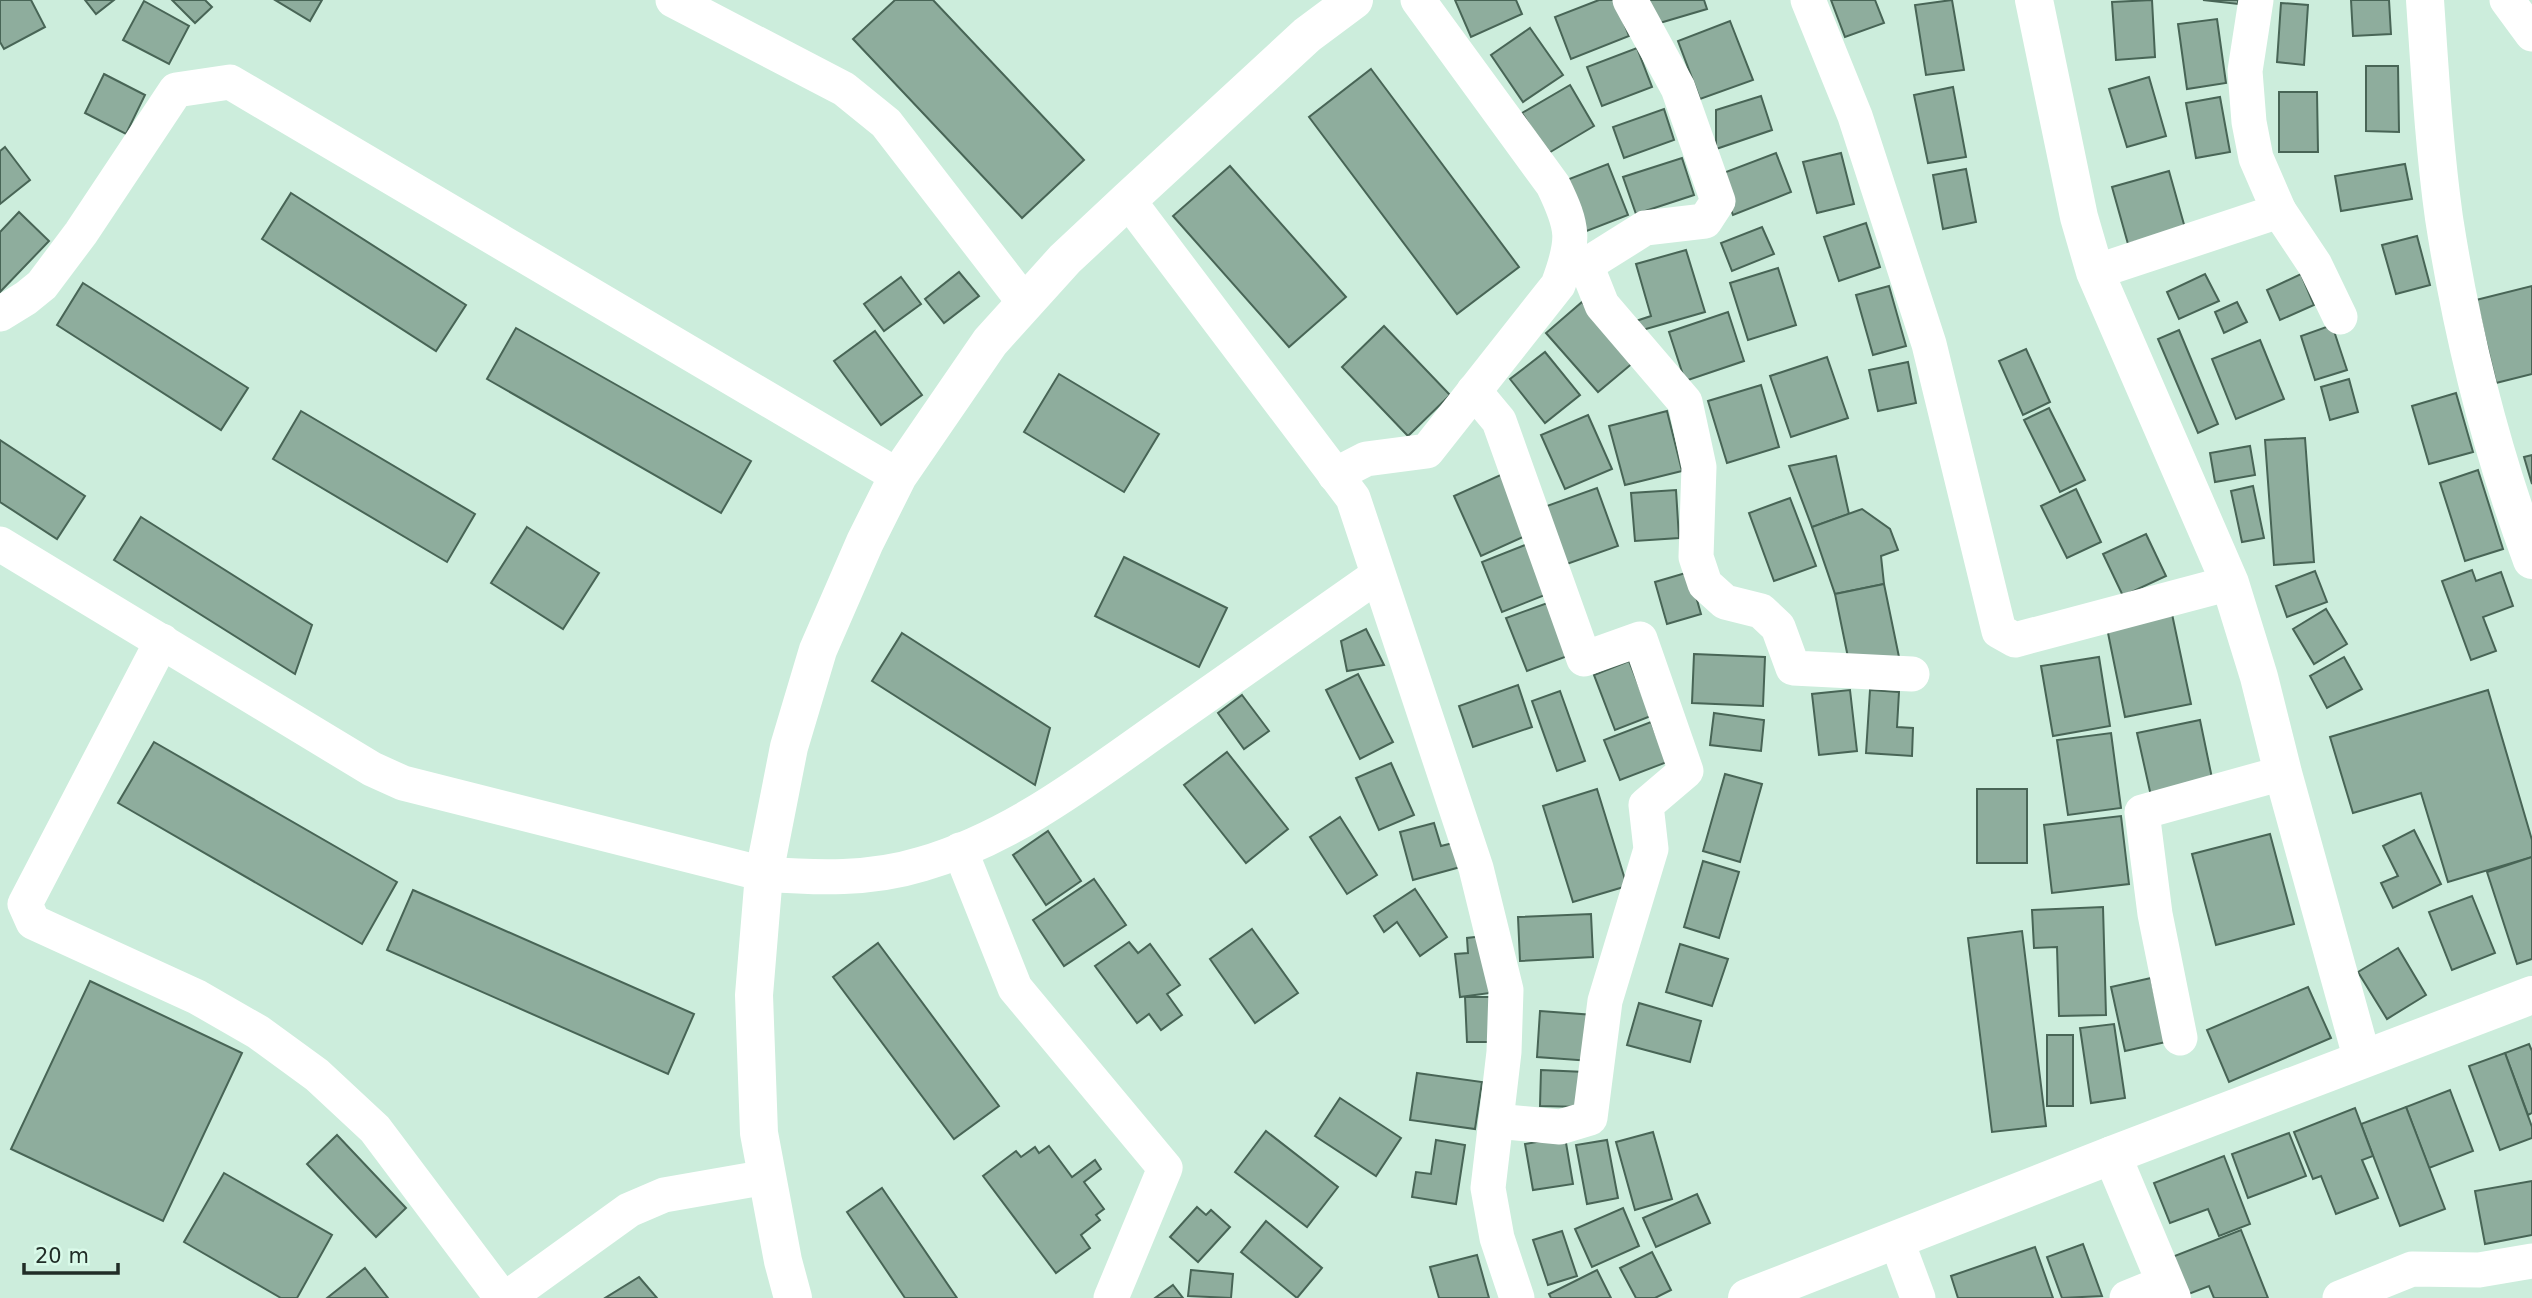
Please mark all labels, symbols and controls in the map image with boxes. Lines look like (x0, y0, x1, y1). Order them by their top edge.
scale bar (24, 1232, 119, 1276)
text: 20 m (35, 1244, 89, 1268)

